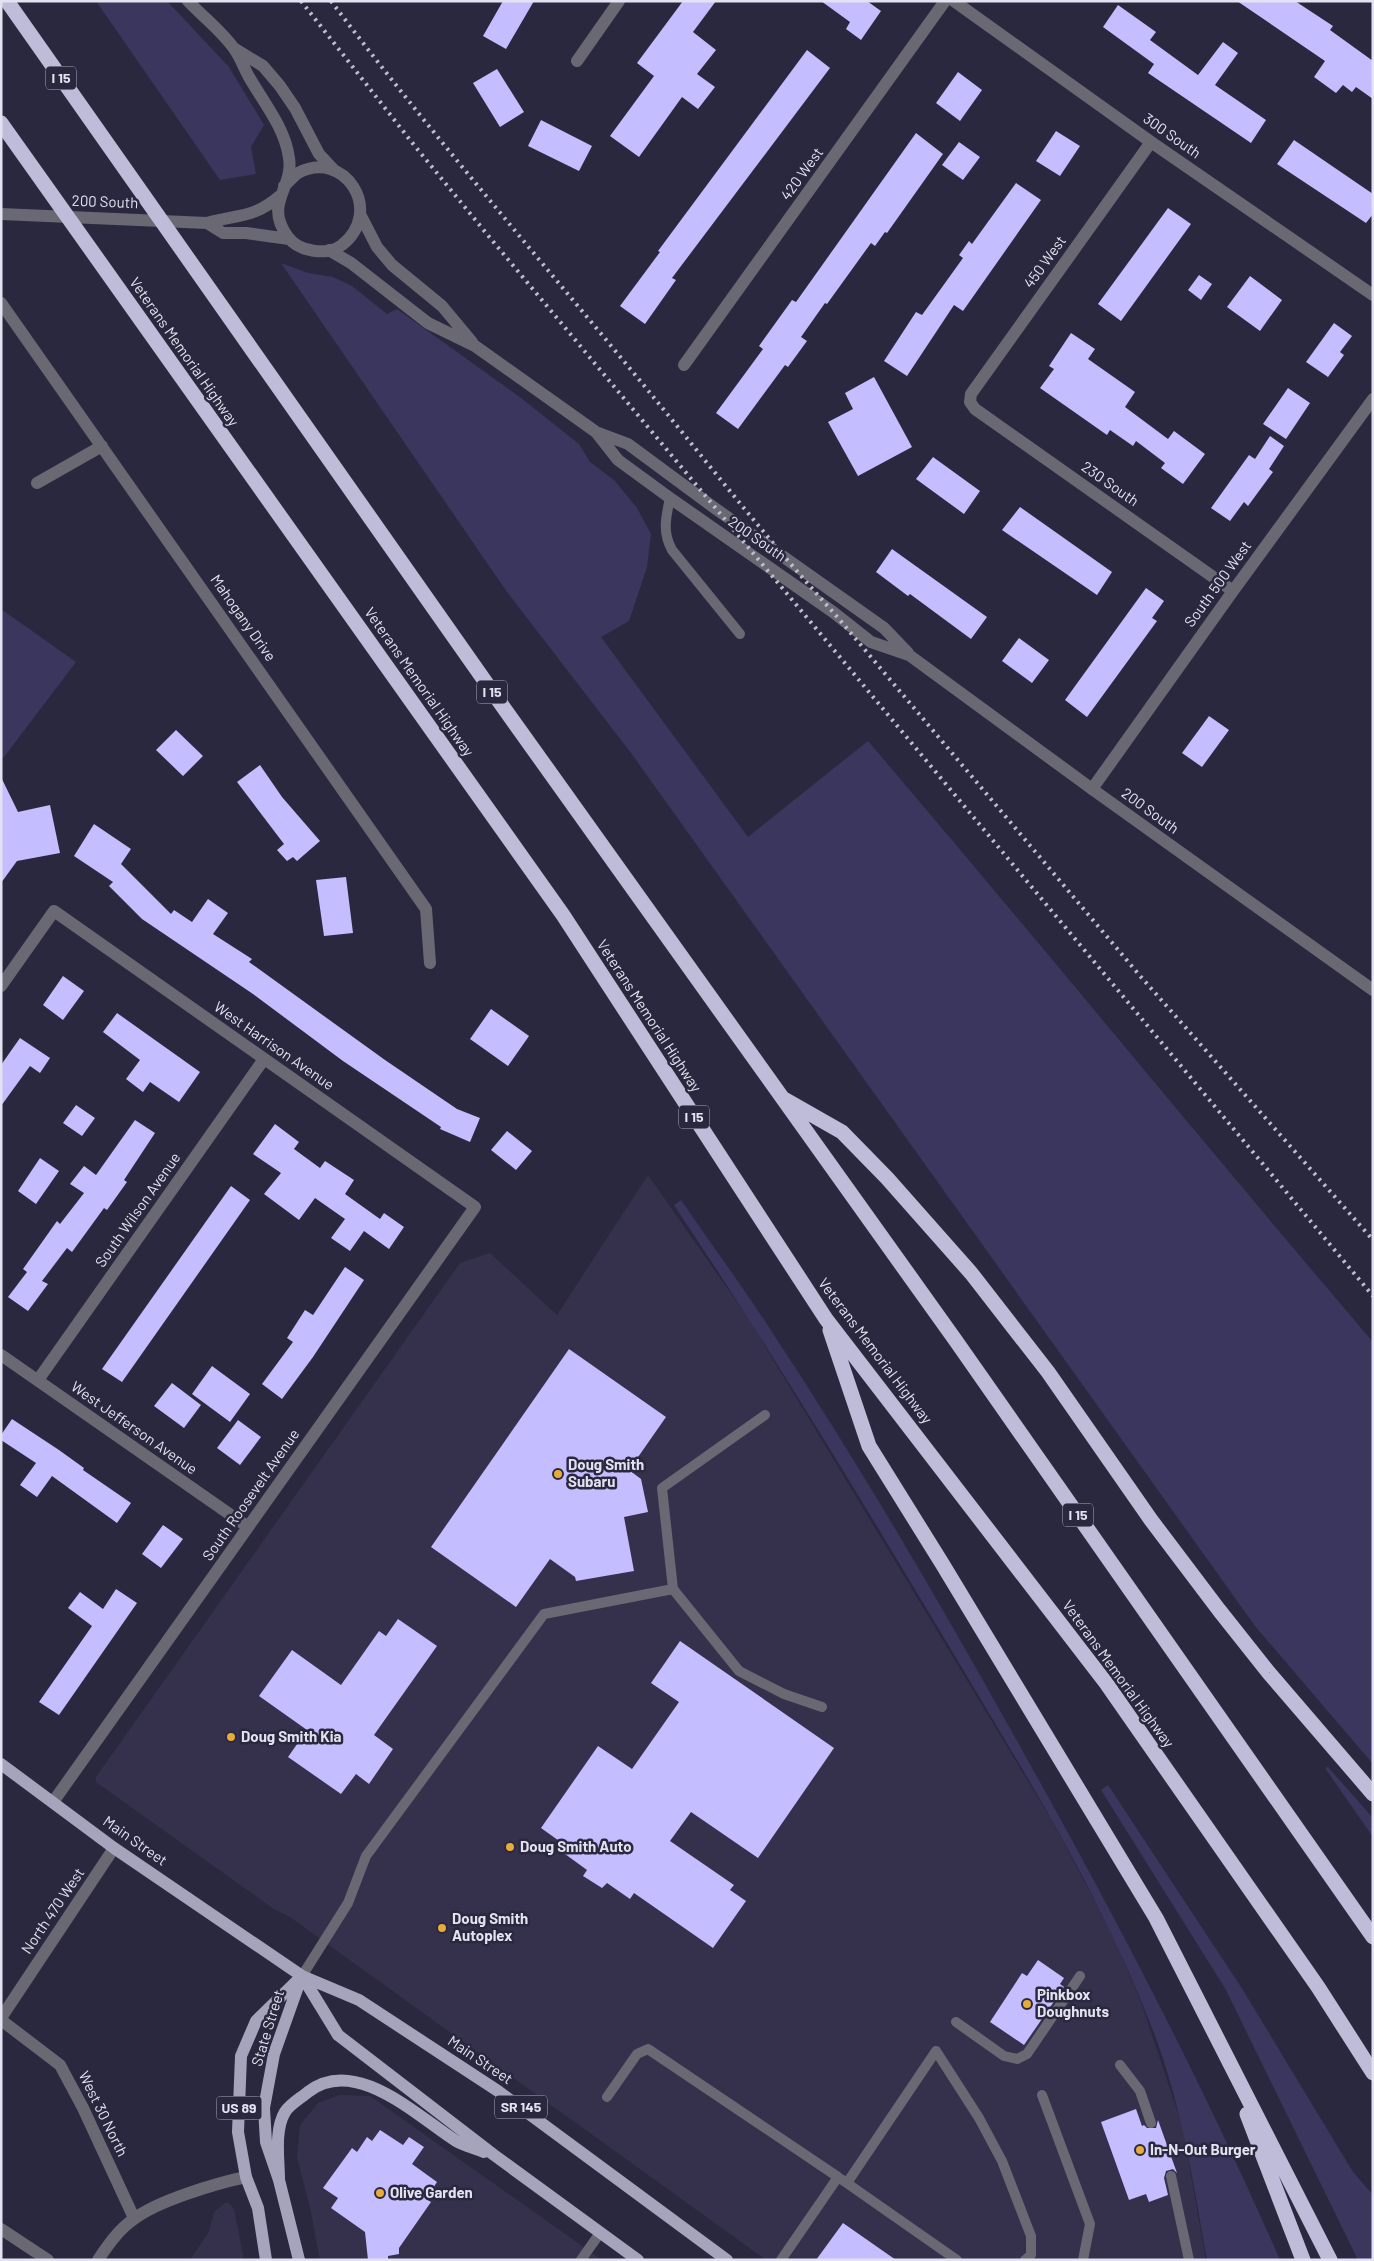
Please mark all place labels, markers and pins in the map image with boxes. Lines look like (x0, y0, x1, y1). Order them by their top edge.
place label: Doug Smith Subaru (568, 1455, 644, 1490)
marker: Doug Smith Subaru (552, 1468, 564, 1480)
place label: Doug Smith Kia (241, 1727, 342, 1745)
marker: Doug Smith Kia (225, 1731, 237, 1743)
place label: Doug Smith Auto (520, 1837, 632, 1855)
marker: Doug Smith Auto (504, 1841, 516, 1853)
place label: Doug Smith Autoplex (452, 1909, 528, 1944)
marker: Doug Smith Autoplex (436, 1922, 448, 1934)
place label: Pinkbox Doughnuts (1037, 1985, 1109, 2020)
marker: Pinkbox Doughnuts (1021, 1998, 1033, 2010)
place label: In-N-Out Burger (1150, 2140, 1256, 2158)
marker: In-N-Out Burger (1134, 2144, 1146, 2156)
place label: Olive Garden (390, 2183, 473, 2201)
marker: Olive Garden (374, 2187, 386, 2199)

